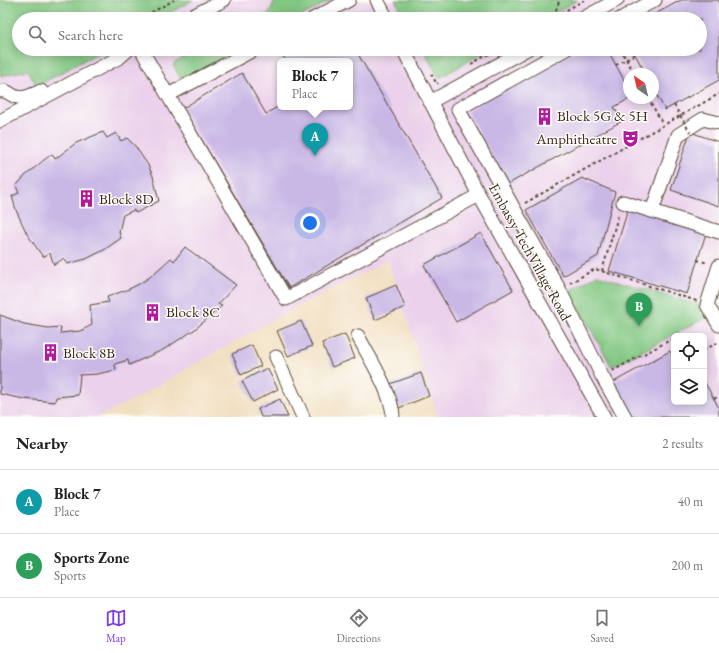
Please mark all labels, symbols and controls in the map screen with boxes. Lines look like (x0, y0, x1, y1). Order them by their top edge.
search box (12, 12, 707, 56)
icon: search (26, 23, 48, 45)
text: Search here (58, 25, 123, 44)
popup (277, 58, 353, 110)
text: Block 7 (292, 66, 338, 85)
north arrow (623, 68, 659, 104)
text: Place (292, 85, 317, 102)
building icon: Block 5G & 5H (534, 106, 554, 126)
place label: Block 5G & 5H (557, 106, 648, 125)
pin: A (302, 123, 328, 156)
place label: Amphitheatre (535, 129, 617, 148)
theatre icon: Amphitheatre (620, 129, 640, 149)
street label: Embassy TechVillage Road (485, 180, 576, 324)
building icon: Block 8D (76, 189, 96, 209)
place label: Block 8D (99, 189, 153, 208)
your location (300, 213, 320, 233)
pin: B (626, 293, 652, 326)
building icon: Block 8C (143, 302, 163, 322)
place label: Block 8C (166, 302, 220, 321)
map controls (671, 333, 707, 405)
button: locate (671, 333, 707, 369)
building icon: Block 8B (40, 343, 60, 363)
place label: Block 8B (63, 343, 115, 362)
button: layers (671, 369, 707, 405)
text: Nearby (16, 432, 68, 454)
text: 2 results (662, 435, 703, 452)
text: Block 7 (54, 484, 101, 503)
text: A (24, 493, 34, 510)
text: 40 m (678, 493, 703, 510)
text: Place (54, 503, 80, 520)
text: Sports Zone (54, 548, 129, 567)
text: B (25, 557, 33, 574)
text: 200 m (672, 557, 703, 574)
text: Sports (54, 567, 86, 584)
tab: Map (105, 607, 127, 645)
tab: Directions (337, 607, 381, 645)
tab: Saved (591, 607, 614, 645)

